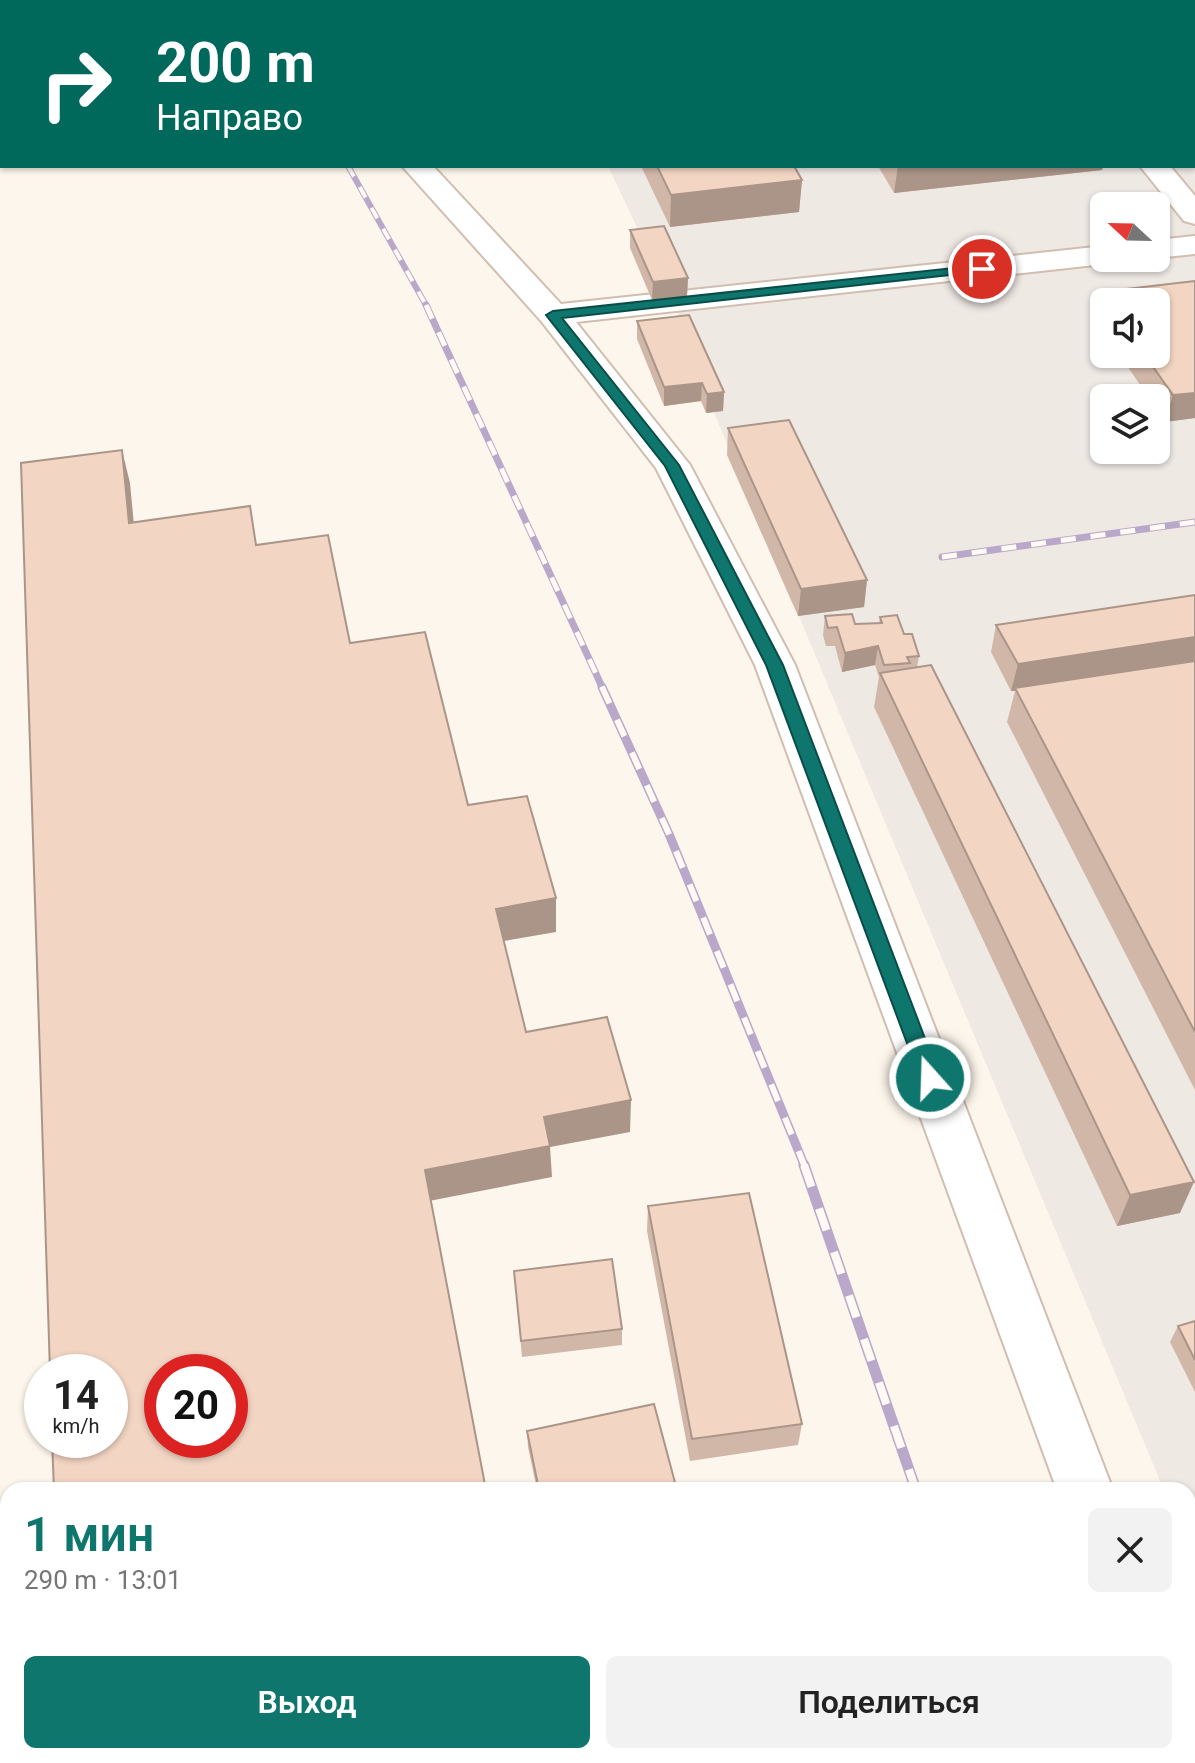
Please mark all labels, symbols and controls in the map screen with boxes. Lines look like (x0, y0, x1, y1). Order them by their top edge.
text: 200 m (156, 30, 315, 96)
icon: right (24, 32, 128, 136)
text: Направо (156, 97, 303, 139)
north arrow (1090, 192, 1170, 272)
map controls (1090, 192, 1170, 464)
pin (948, 235, 1016, 303)
icon: arrive (960, 247, 1004, 291)
button: sound (1090, 288, 1170, 368)
button: layers (1090, 384, 1170, 464)
position arrow (888, 1036, 972, 1120)
speed limit sign: 20 (144, 1354, 248, 1458)
text: 14 (53, 1372, 99, 1419)
text: km/h (53, 1414, 99, 1438)
text: 1 мин (24, 1506, 154, 1563)
button: close (1088, 1508, 1172, 1592)
text: 290 m · 13:01 (24, 1565, 182, 1595)
button: Выход (24, 1656, 590, 1748)
button: Поделиться (606, 1656, 1172, 1748)

